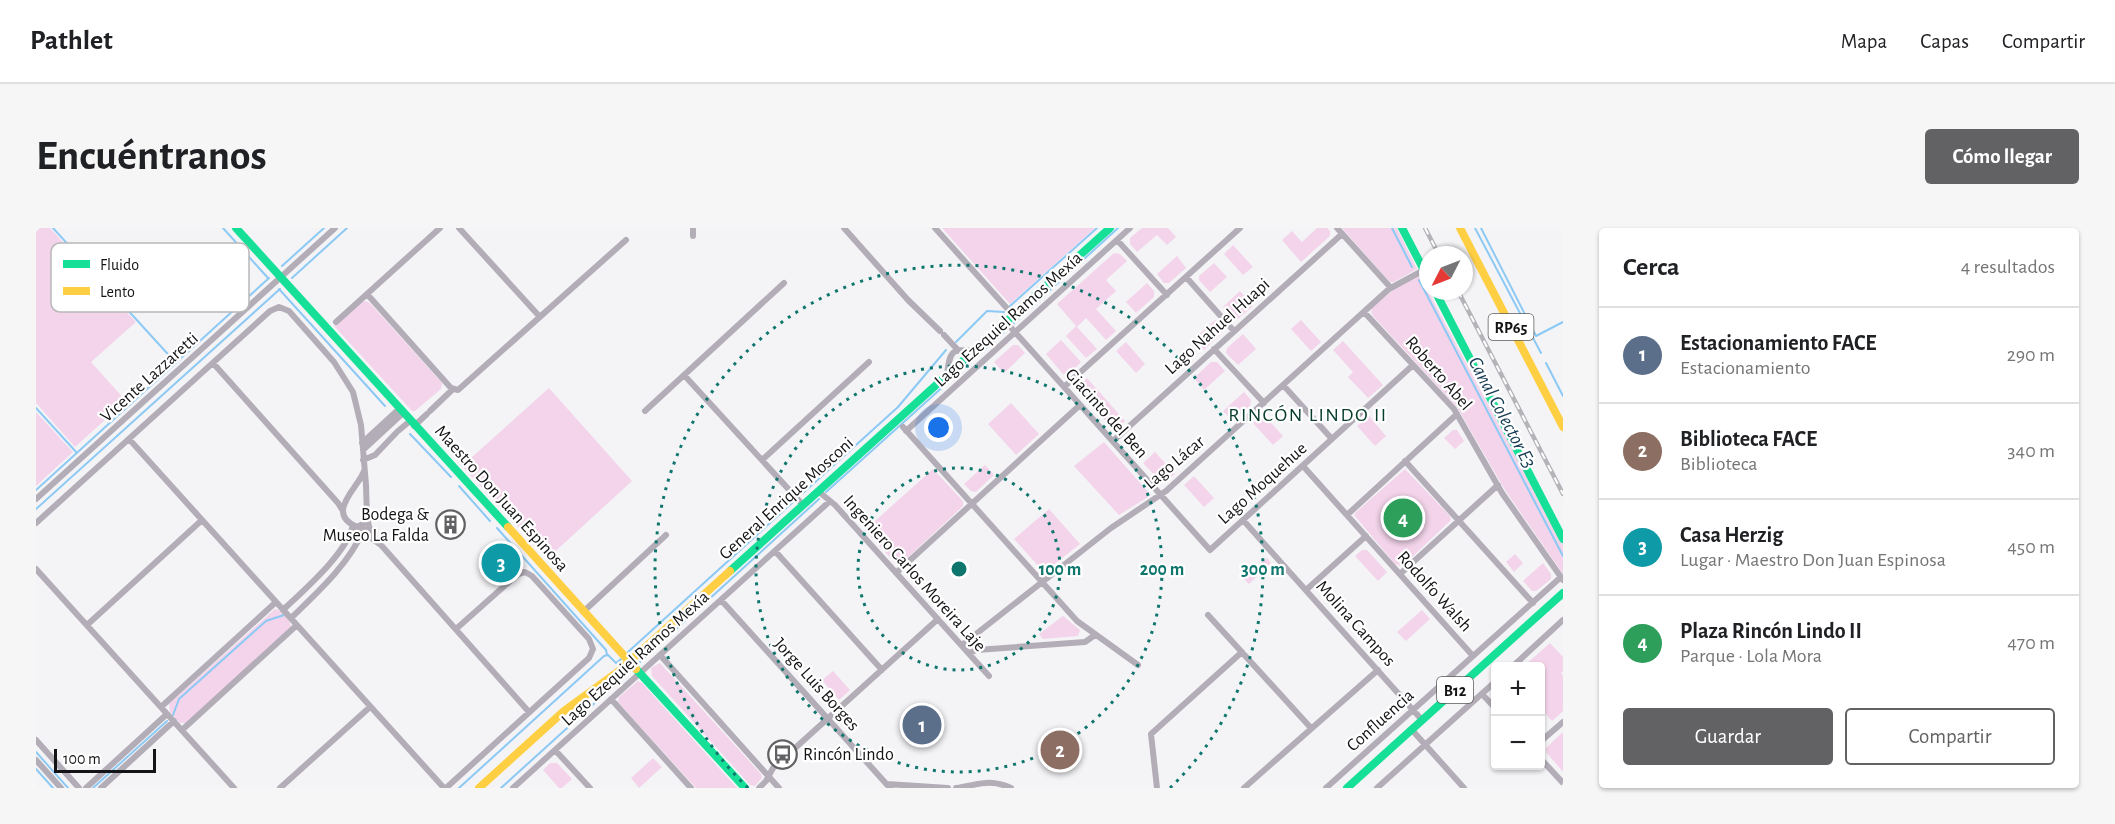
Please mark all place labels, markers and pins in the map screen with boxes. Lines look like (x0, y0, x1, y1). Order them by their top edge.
pin: 4 (1384, 496, 1422, 540)
place label: Bodega & Museo La Falda (323, 506, 430, 545)
building icon: Bodega & Museo La Falda (434, 508, 466, 540)
pin: 3 (482, 540, 520, 586)
centre of rings (949, 559, 969, 579)
pin: 1 (902, 702, 942, 748)
pin: 2 (1040, 728, 1080, 772)
bus stop icon: Rincón Lindo (766, 738, 798, 770)
place label: Rincón Lindo (803, 746, 894, 764)

